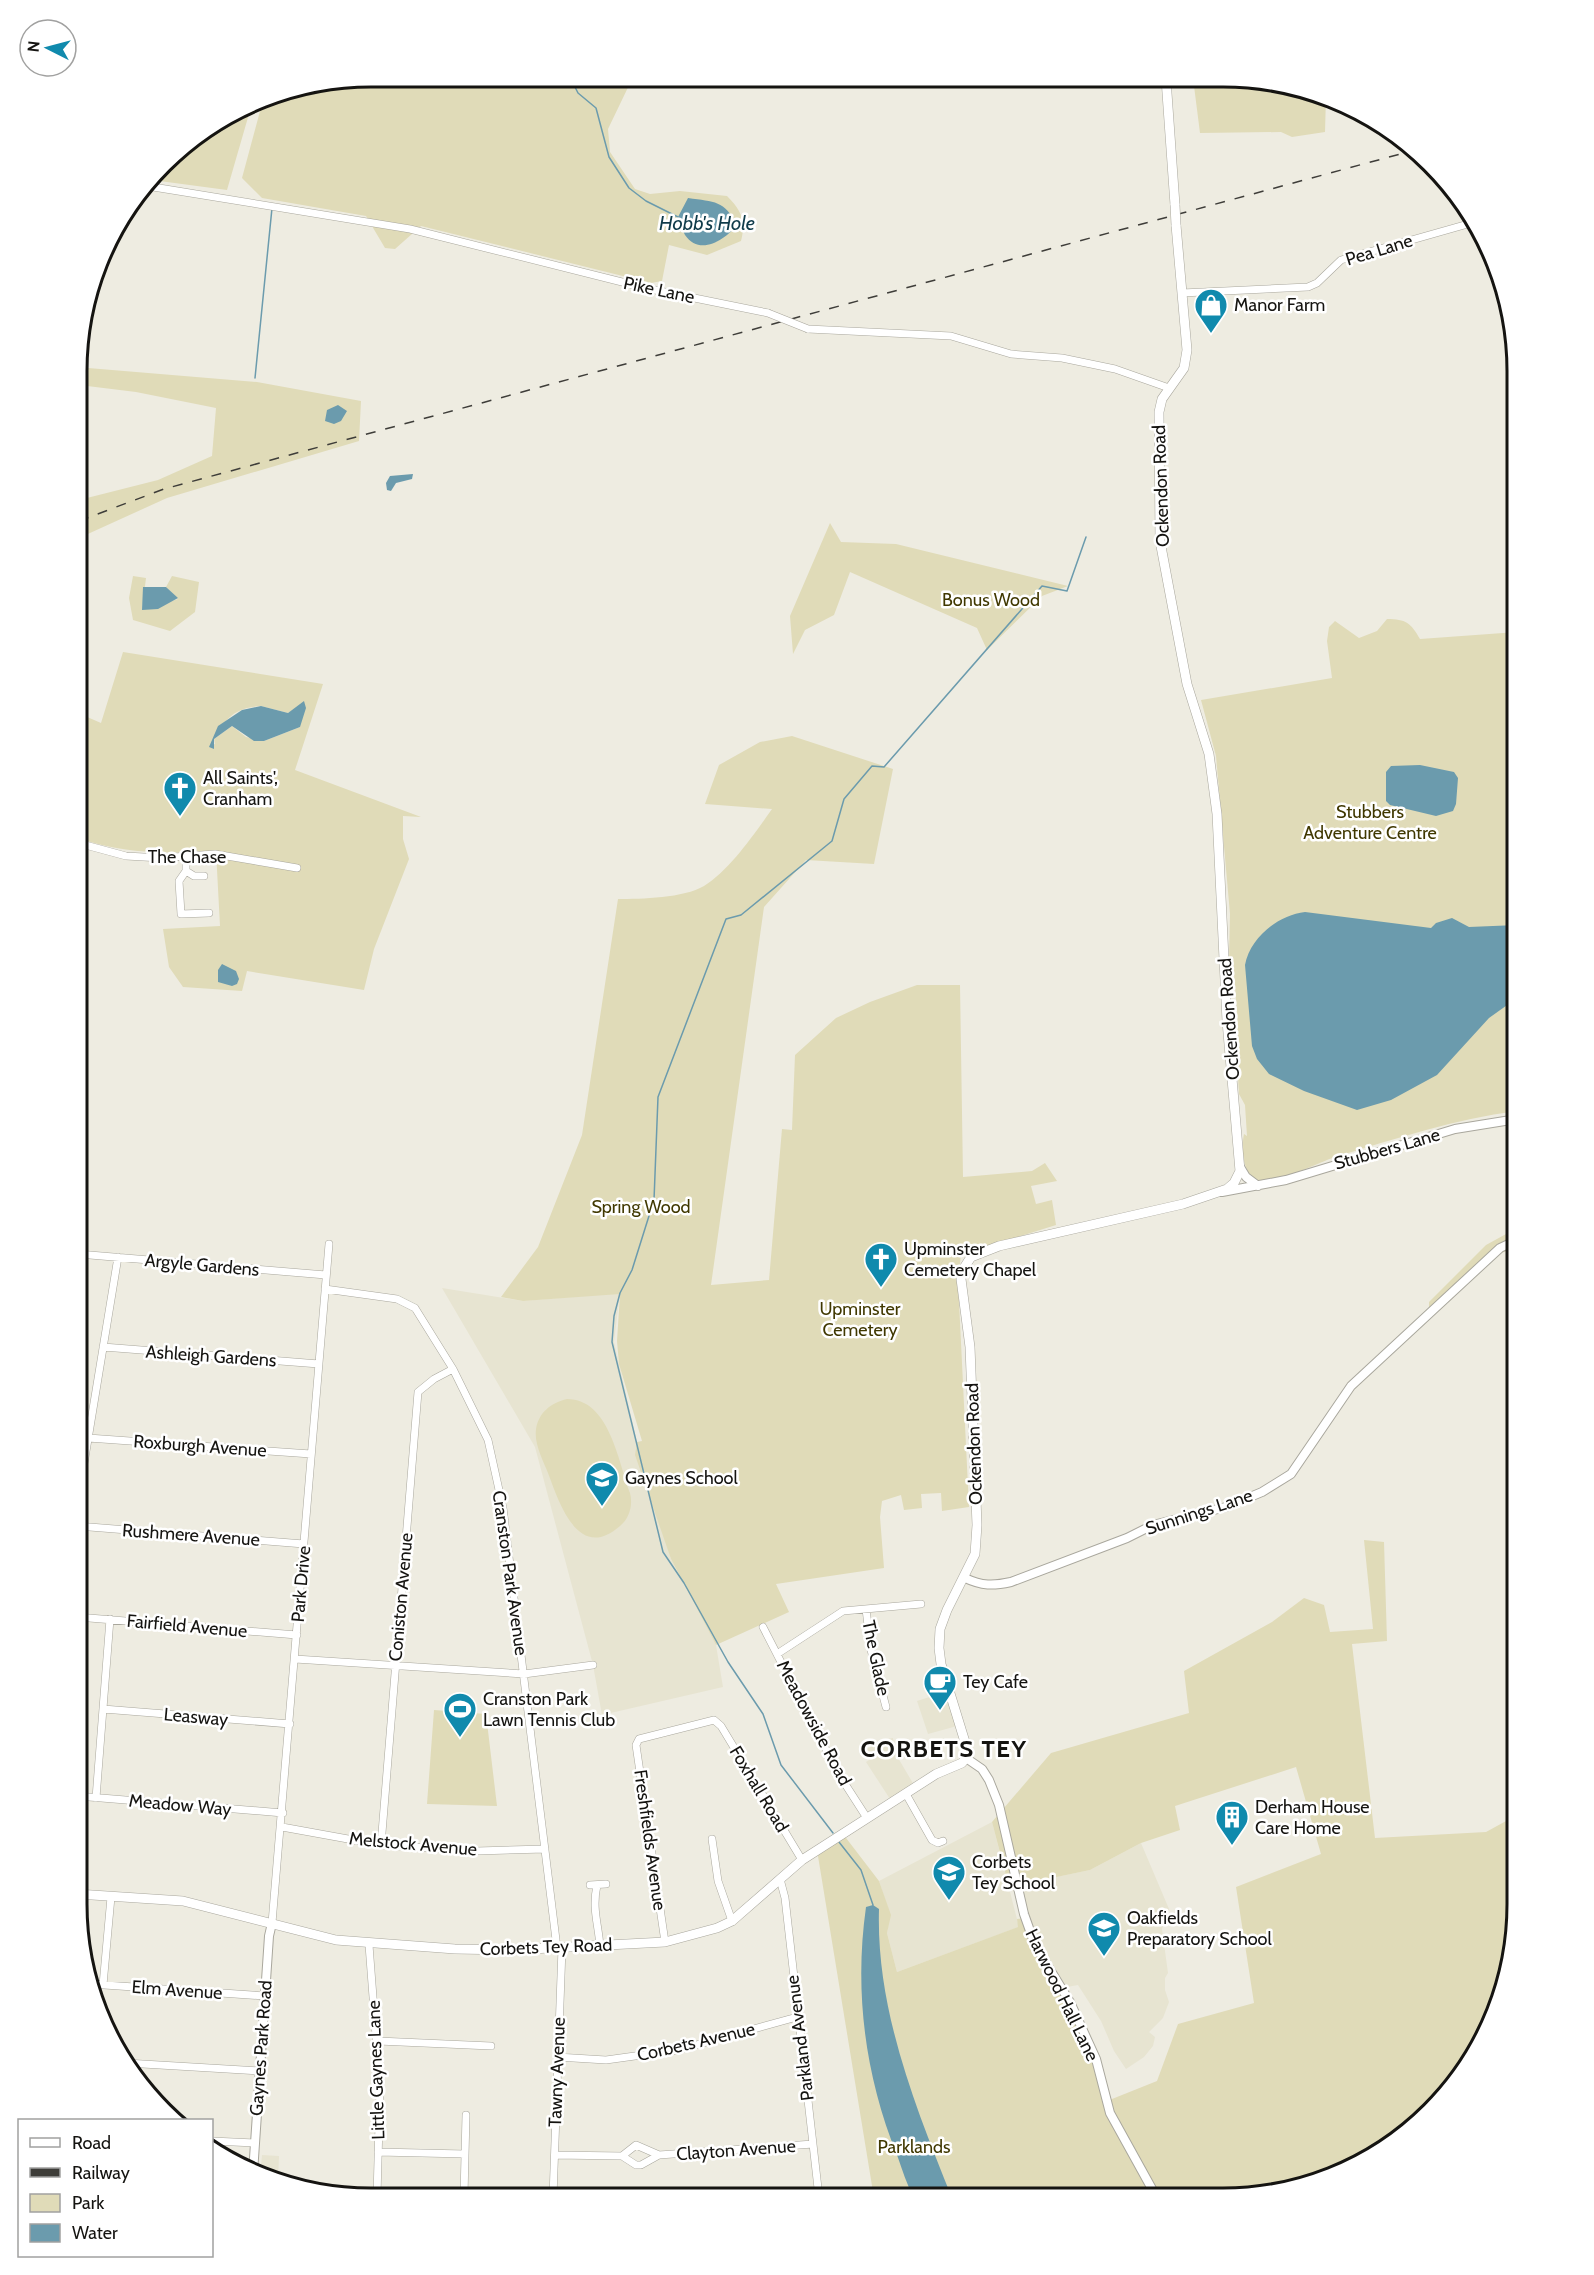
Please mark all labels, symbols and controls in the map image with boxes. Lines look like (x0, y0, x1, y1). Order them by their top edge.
north arrow (18, 18, 78, 78)
text: N (24, 40, 44, 53)
water label: Hobb's Hole (659, 211, 755, 235)
street label: Pea Lane (1343, 229, 1415, 271)
street label: Pike Lane (622, 272, 696, 308)
shop icon: Manor Farm (1193, 287, 1229, 334)
place label: Manor Farm (1234, 294, 1325, 316)
street label: Ockendon Road (1148, 425, 1174, 547)
park label: Bonus Wood (942, 589, 1040, 611)
place label: All Saints', Cranham (203, 767, 278, 810)
church icon: All Saints', Cranham (162, 770, 198, 817)
park label: Stubbers Adventure Centre (1303, 801, 1437, 844)
street label: The Chase (148, 846, 226, 868)
street label: Ockendon Road (1214, 957, 1244, 1081)
street label: Stubbers Lane (1332, 1123, 1442, 1175)
park label: Spring Wood (591, 1196, 691, 1218)
place label: Upminster Cemetery Chapel (904, 1238, 1037, 1281)
church icon: Upminster Cemetery Chapel (863, 1241, 899, 1288)
street label: Argyle Gardens (144, 1249, 260, 1281)
park label: Upminster Cemetery (820, 1298, 901, 1341)
street label: Ashleigh Gardens (145, 1340, 277, 1372)
street label: Ockendon Road (961, 1383, 987, 1505)
street label: Roxburgh Avenue (133, 1430, 267, 1462)
school or university icon: Gaynes School (584, 1460, 620, 1507)
place label: Gaynes School (625, 1467, 738, 1489)
street label: Sunnings Lane (1143, 1484, 1255, 1540)
street label: Cranston Park Avenue (488, 1489, 532, 1657)
street label: Rushmere Avenue (121, 1519, 261, 1551)
street label: Coniston Avenue (384, 1532, 418, 1662)
street label: Park Drive (287, 1545, 315, 1623)
street label: Fairfield Avenue (126, 1610, 248, 1642)
street label: The Glade (857, 1618, 895, 1698)
street label: Meadowside Road (772, 1657, 856, 1789)
cafe icon: Tey Cafe (922, 1664, 958, 1711)
place label: Tey Cafe (963, 1671, 1028, 1693)
place label: Cranston Park Lawn Tennis Club (483, 1688, 615, 1731)
sports icon: Cranston Park Lawn Tennis Club (442, 1691, 478, 1738)
street label: Leasway (163, 1703, 229, 1731)
district label: CORBETS TEY (861, 1734, 1027, 1763)
street label: Foxhall Road (725, 1742, 793, 1836)
street label: Freshfields Avenue (629, 1768, 671, 1912)
street label: Meadow Way (128, 1790, 232, 1820)
place label: Derham House Care Home (1255, 1796, 1370, 1839)
building icon: Derham House Care Home (1214, 1799, 1250, 1846)
street label: Melstock Avenue (348, 1827, 478, 1861)
place label: Corbets Tey School (972, 1851, 1056, 1894)
school or university icon: Corbets Tey School (931, 1854, 967, 1901)
place label: Oakfields Preparatory School (1127, 1907, 1272, 1950)
school or university icon: Oakfields Preparatory School (1086, 1910, 1122, 1957)
street label: Harwood Hall Lane (1020, 1925, 1104, 2065)
street label: Corbets Tey Road (479, 1934, 613, 1960)
street label: Parkland Avenue (781, 1974, 819, 2102)
street label: Elm Avenue (131, 1976, 223, 2004)
street label: Gaynes Park Road (245, 1980, 277, 2116)
street label: Little Gaynes Lane (363, 2000, 389, 2140)
street label: Tawny Avenue (544, 2017, 570, 2127)
street label: Corbets Avenue (635, 2018, 757, 2066)
legend (18, 2119, 213, 2257)
text: Road (72, 2132, 111, 2154)
street label: Clayton Avenue (675, 2135, 797, 2165)
park label: Parklands (878, 2136, 950, 2158)
text: Railway (72, 2162, 130, 2184)
text: Park (72, 2192, 105, 2214)
text: Water (72, 2222, 118, 2244)

